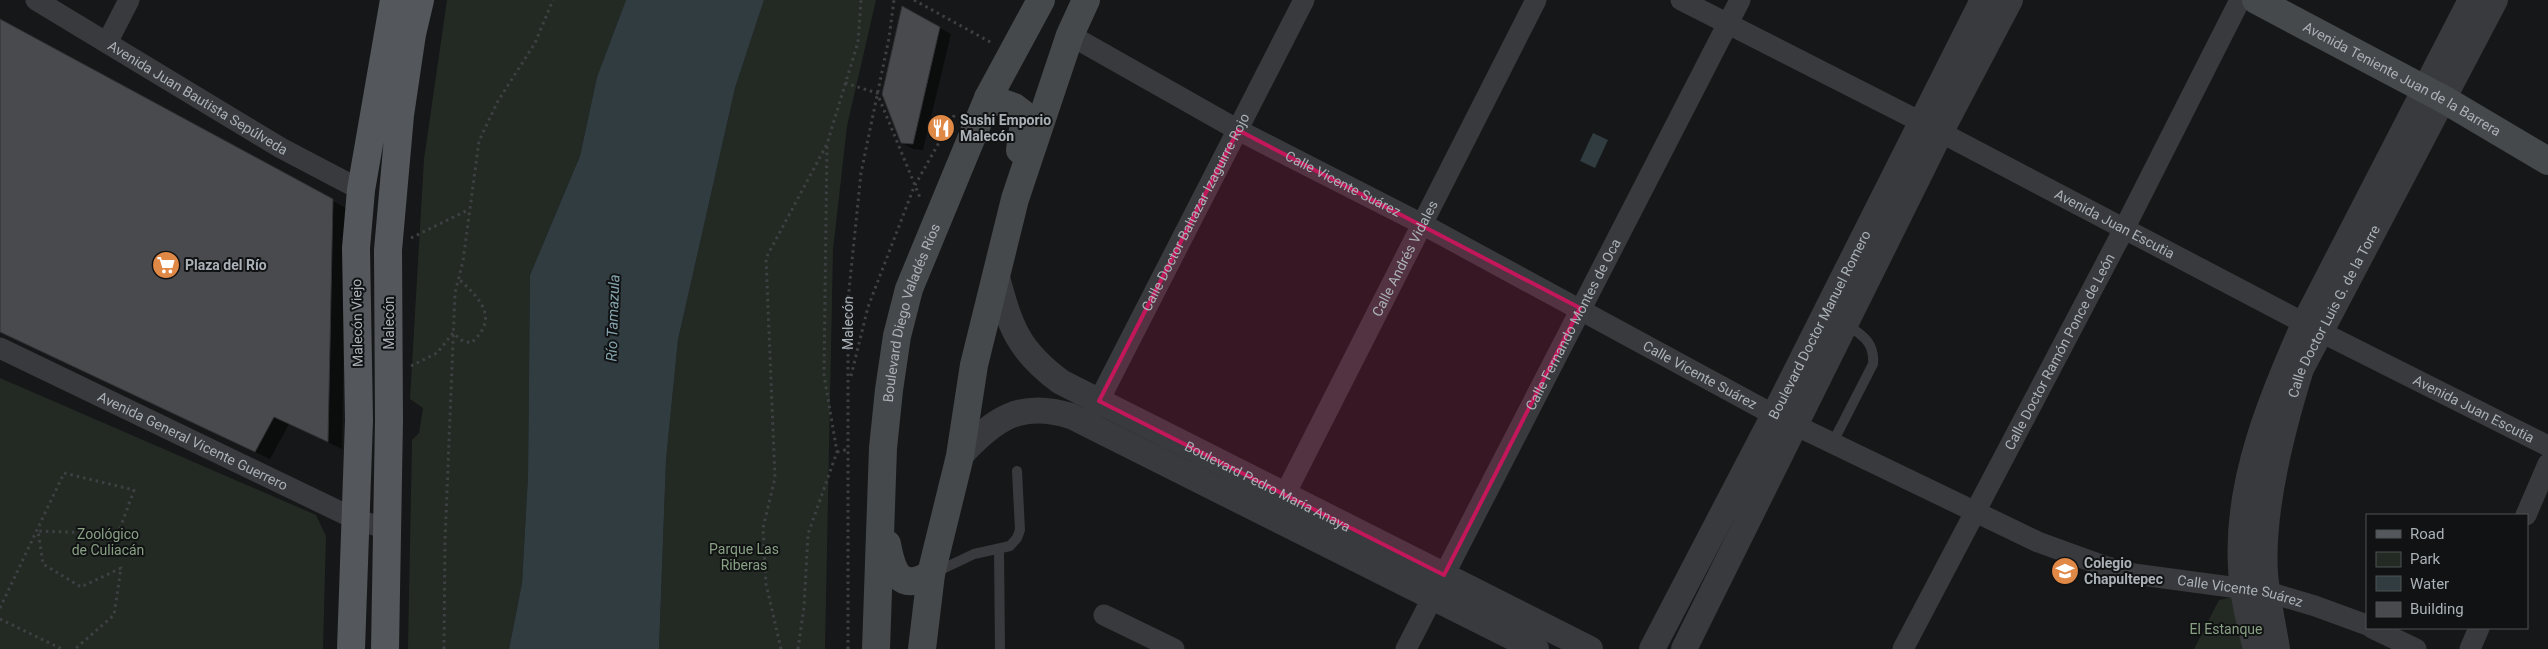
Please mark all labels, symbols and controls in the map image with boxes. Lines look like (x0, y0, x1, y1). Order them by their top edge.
street label: Avenida Teniente Juan de la Barrera (2301, 18, 2504, 139)
street label: Avenida Juan Bautista Sepúlveda (105, 37, 290, 158)
street label: Calle Doctor Baltazar Izaguirre Rojo (1138, 111, 1253, 314)
place label: Sushi Emporio Malecón (960, 112, 1051, 144)
restaurant icon: Sushi Emporio Malecón (926, 113, 956, 143)
street label: Calle Vicente Suárez (1283, 148, 1404, 220)
street label: Avenida Juan Escutia (2052, 186, 2177, 262)
street label: Calle Andrés Vidales (1369, 198, 1441, 319)
street label: Boulevard Diego Valadés Ríos (880, 221, 943, 403)
street label: Calle Doctor Luis G. de la Torre (2285, 222, 2383, 400)
street label: Boulevard Doctor Manuel Romero (1765, 228, 1874, 422)
street label: Calle Fernando Montes de Oca (1522, 236, 1624, 413)
supermarket icon: Plaza del Río (151, 250, 181, 280)
street label: Calle Doctor Ramón Ponce de León (2001, 251, 2118, 453)
place label: Plaza del Río (185, 257, 267, 273)
water label: Río Tamazula (602, 274, 624, 362)
street label: Malecón Viejo (348, 279, 366, 367)
street label: Malecón (840, 295, 856, 350)
street label: Malecón (381, 296, 397, 350)
street label: Calle Vicente Suárez (1640, 337, 1760, 412)
street label: Avenida Juan Escutia (2411, 372, 2537, 446)
street label: Avenida General Vicente Guerrero (95, 388, 290, 493)
street label: Boulevard Pedro María Anaya (1182, 438, 1353, 535)
legend (2366, 514, 2528, 629)
text: Road (2410, 525, 2444, 543)
park label: Zoológico de Culiacán (72, 526, 144, 558)
park label: Parque Las Riberas (709, 541, 779, 573)
text: Park (2410, 550, 2441, 568)
place label: Colegio Chapultepec (2084, 555, 2163, 587)
school or university icon: Colegio Chapultepec (2050, 556, 2080, 586)
street label: Calle Vicente Suárez (2176, 572, 2305, 610)
text: Water (2410, 575, 2449, 593)
text: Building (2410, 600, 2464, 618)
park label: El Estanque (2189, 621, 2263, 637)

